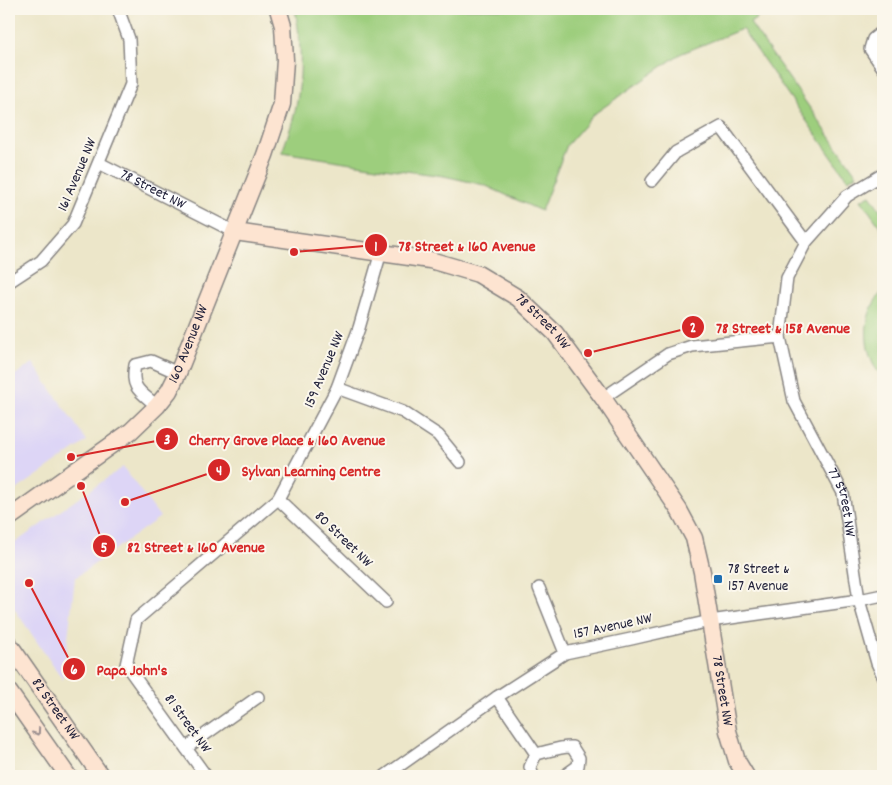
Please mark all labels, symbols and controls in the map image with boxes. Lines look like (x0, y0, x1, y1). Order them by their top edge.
street label: 161 Avenue NW (53, 135, 103, 215)
street label: 78 Street NW (116, 164, 190, 216)
callout: 78 Street & 160 Avenue (364, 230, 546, 261)
text: 78 Street & 160 Avenue (399, 236, 535, 259)
text: 1 (374, 237, 378, 259)
street label: 78 Street NW (510, 289, 575, 355)
street label: 160 Avenue NW (163, 302, 215, 387)
callout: 78 Street & 158 Avenue (681, 312, 860, 343)
text: 2 (690, 318, 696, 340)
text: 78 Street & 158 Avenue (716, 318, 850, 341)
street label: 159 Avenue NW (299, 328, 351, 412)
callout: Cherry Grove Place & 160 Avenue (154, 424, 396, 455)
text: 3 (164, 430, 171, 452)
text: Cherry Grove Place & 160 Avenue (189, 430, 385, 453)
callout: Sylvan Learning Centre (207, 455, 391, 486)
text: 4 (216, 461, 222, 483)
text: Sylvan Learning Centre (241, 461, 381, 484)
street label: 77 Street NW (821, 464, 860, 539)
street label: 80 Street NW (309, 507, 377, 574)
callout: 82 Street & 160 Avenue (92, 531, 275, 562)
text: 82 Street & 160 Avenue (127, 537, 265, 560)
text: 5 (101, 538, 108, 560)
place label: 78 Street & 157 Avenue (728, 559, 790, 598)
marker: 78 Street & 157 Avenue (712, 573, 724, 585)
street label: 157 Avenue NW (572, 608, 655, 646)
callout: Papa John's (61, 654, 177, 685)
street label: 78 Street NW (705, 654, 738, 728)
text: 6 (70, 660, 78, 682)
text: Papa John's (97, 660, 168, 683)
street label: 82 Street NW (25, 674, 85, 746)
street label: 81 Street NW (158, 690, 216, 759)
one-way arrow (31, 726, 40, 735)

